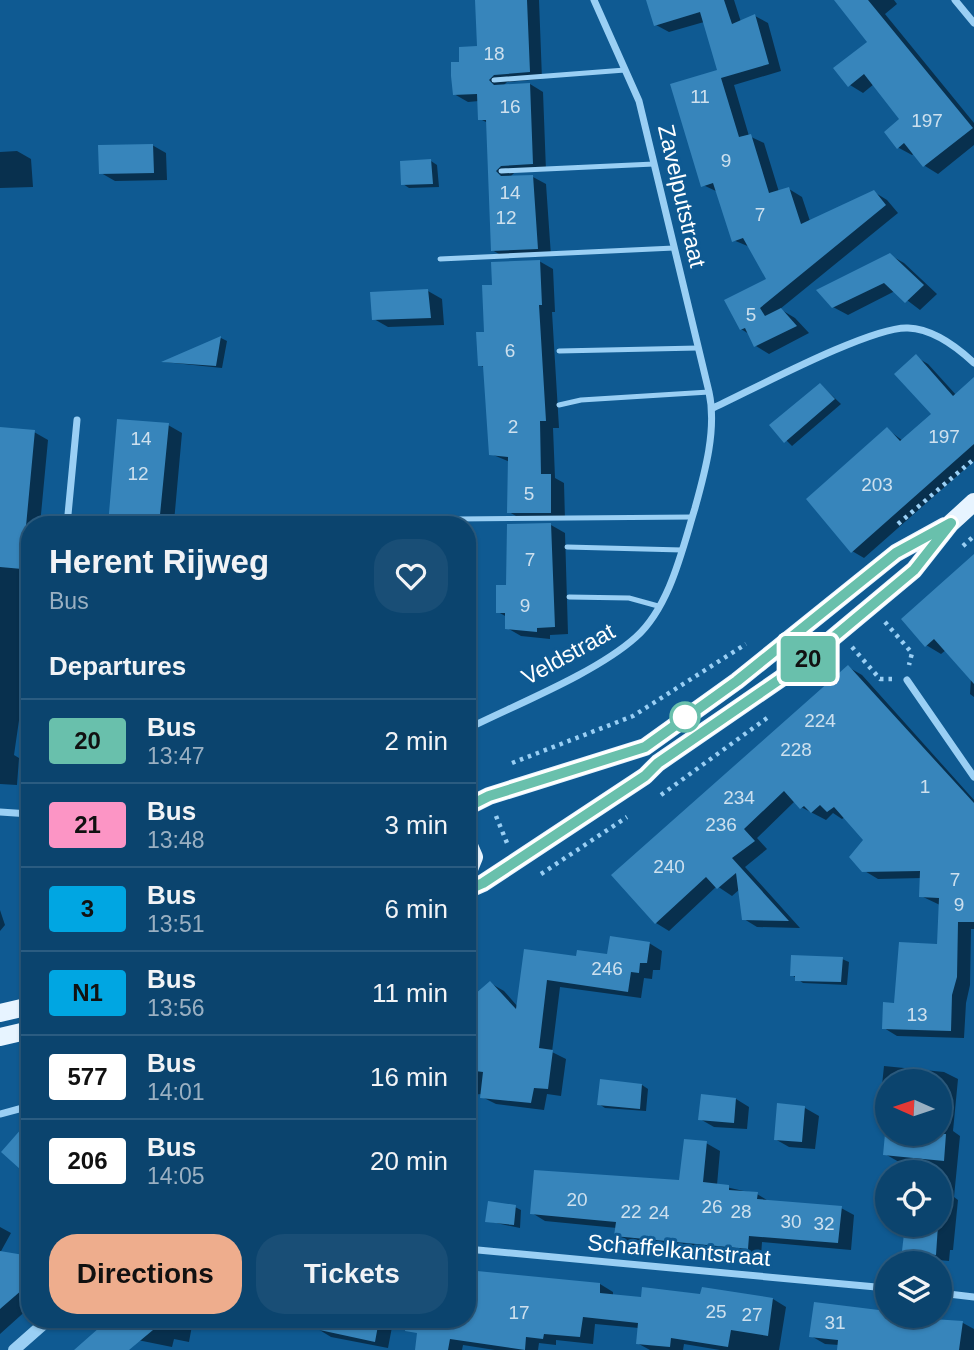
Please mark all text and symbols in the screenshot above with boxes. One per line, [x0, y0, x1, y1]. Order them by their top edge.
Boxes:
house number: 18 [483, 43, 505, 64]
house number: 11 [690, 86, 710, 107]
house number: 16 [499, 96, 521, 117]
house number: 197 [911, 110, 943, 131]
street label: Zavelputstraat [653, 122, 711, 271]
house number: 9 [721, 150, 731, 171]
house number: 14 [499, 182, 521, 203]
house number: 7 [755, 204, 765, 225]
house number: 12 [495, 207, 517, 228]
house number: 5 [746, 304, 756, 325]
house number: 6 [505, 340, 515, 361]
house number: 2 [508, 416, 518, 437]
house number: 197 [928, 426, 960, 447]
house number: 14 [130, 428, 152, 449]
house number: 12 [127, 463, 149, 484]
house number: 203 [861, 474, 893, 495]
house number: 5 [524, 483, 534, 504]
button: heart [374, 539, 448, 613]
text: Herent Rijweg [49, 543, 269, 580]
house number: 7 [525, 549, 535, 570]
text: Bus [49, 588, 89, 614]
house number: 9 [520, 595, 530, 616]
street label: Veldstraat [517, 618, 620, 690]
line badge: 20 [776, 636, 840, 682]
text: 20 [795, 645, 821, 672]
text: Departures [49, 651, 186, 681]
unlabelled marker [670, 702, 700, 732]
house number: 224 [804, 710, 836, 731]
text: Bus [147, 712, 196, 742]
text: 2 min [384, 726, 448, 756]
text: 20 [74, 727, 101, 754]
house number: 228 [780, 739, 812, 760]
text: 13:47 [147, 743, 205, 769]
house number: 1 [920, 776, 930, 797]
house number: 234 [723, 787, 755, 808]
text: Bus [147, 796, 196, 826]
text: 3 min [384, 810, 448, 840]
text: 21 [74, 811, 101, 838]
house number: 236 [705, 814, 737, 835]
text: 13:48 [147, 827, 205, 853]
house number: 240 [653, 856, 685, 877]
house number: 7 [950, 869, 960, 890]
text: Bus [147, 880, 196, 910]
text: 6 min [384, 894, 448, 924]
house number: 9 [954, 894, 964, 915]
text: 3 [81, 895, 94, 922]
text: 13:51 [147, 911, 205, 937]
house number: 246 [591, 958, 623, 979]
text: Bus [147, 964, 196, 994]
text: 11 min [372, 978, 448, 1008]
text: N1 [72, 979, 103, 1006]
text: 13:56 [147, 995, 205, 1021]
house number: 13 [906, 1004, 928, 1025]
text: Bus [147, 1048, 196, 1078]
text: 16 min [370, 1062, 448, 1092]
text: 577 [67, 1063, 108, 1090]
north arrow [875, 1069, 952, 1146]
map controls [875, 1069, 952, 1328]
text: 14:01 [147, 1079, 205, 1105]
text: Bus [147, 1132, 196, 1162]
text: 20 min [370, 1146, 448, 1176]
text: 206 [67, 1147, 108, 1174]
button: locate [875, 1160, 952, 1237]
text: 14:05 [147, 1163, 205, 1189]
house number: 20 [566, 1189, 588, 1210]
house number: 26 [701, 1196, 723, 1217]
house number: 22 [620, 1201, 642, 1222]
house number: 28 [730, 1201, 752, 1222]
house number: 24 [648, 1202, 670, 1223]
house number: 30 [780, 1211, 802, 1232]
house number: 32 [813, 1213, 835, 1234]
street label: Schaffelkantstraat [586, 1229, 772, 1271]
button: Directions [49, 1234, 242, 1314]
button: Tickets [256, 1234, 448, 1314]
button: layers [875, 1251, 952, 1328]
house number: 25 [705, 1301, 727, 1322]
house number: 17 [508, 1302, 530, 1323]
house number: 27 [741, 1304, 763, 1325]
house number: 31 [824, 1312, 846, 1333]

